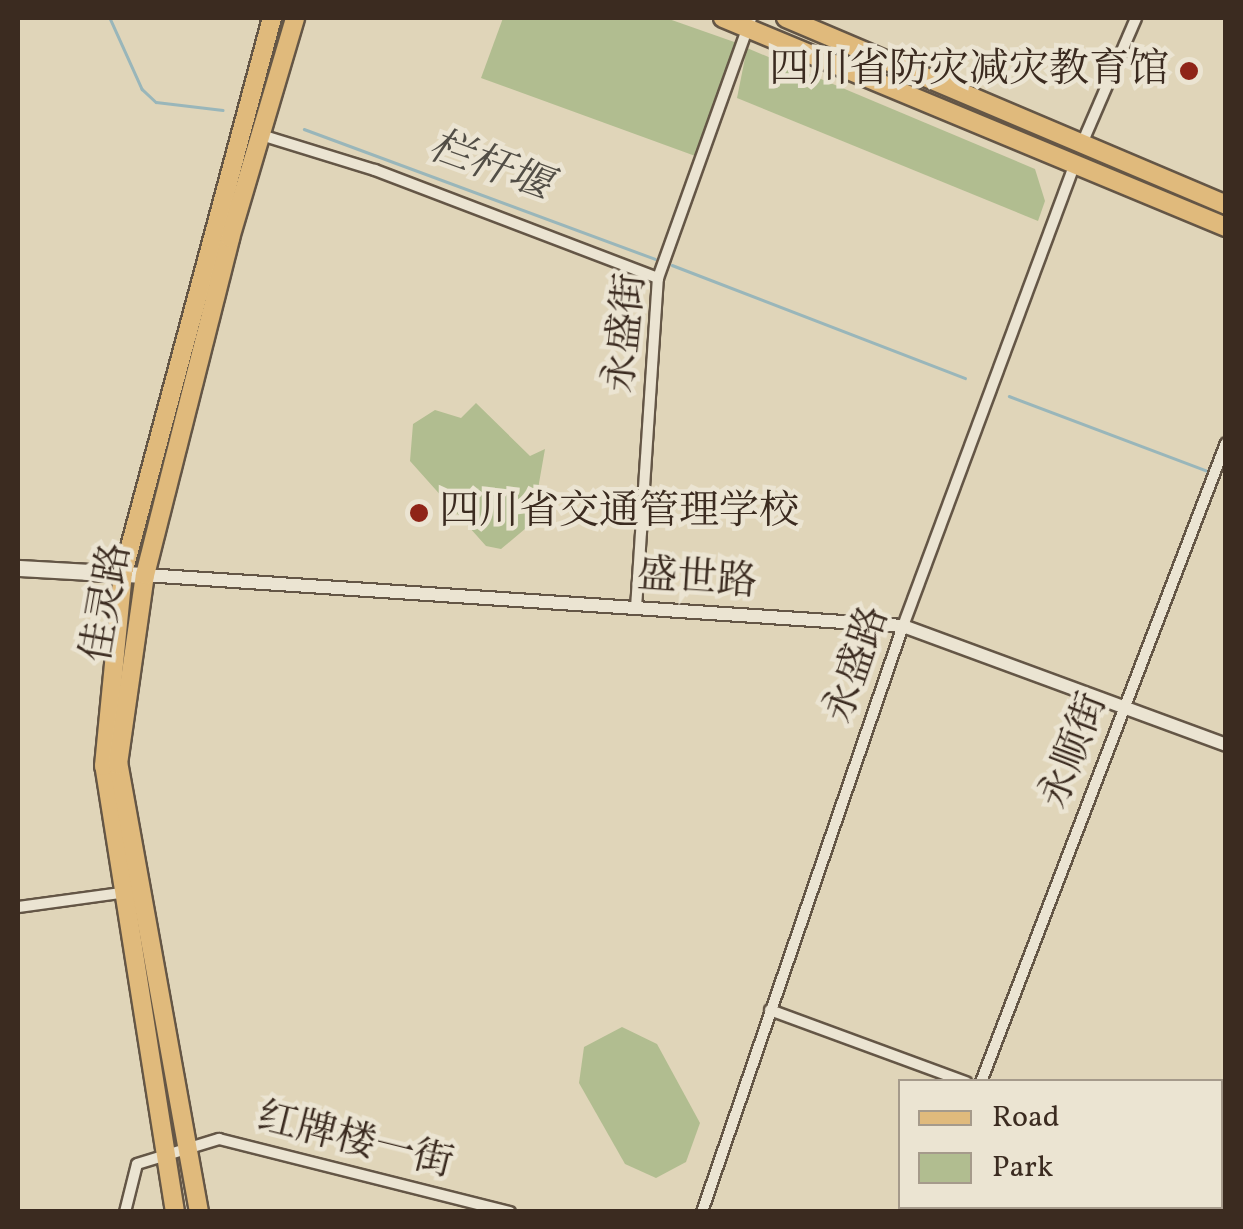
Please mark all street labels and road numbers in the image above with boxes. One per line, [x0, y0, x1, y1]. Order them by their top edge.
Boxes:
street label: 永盛街 [597, 271, 657, 395]
street label: 佳灵路 [74, 540, 142, 666]
street label: 盛世路 [635, 552, 759, 608]
street label: 永盛路 [816, 600, 900, 730]
street label: 永顺街 [1031, 686, 1119, 816]
street label: 红牌楼一街 [252, 1095, 458, 1189]

